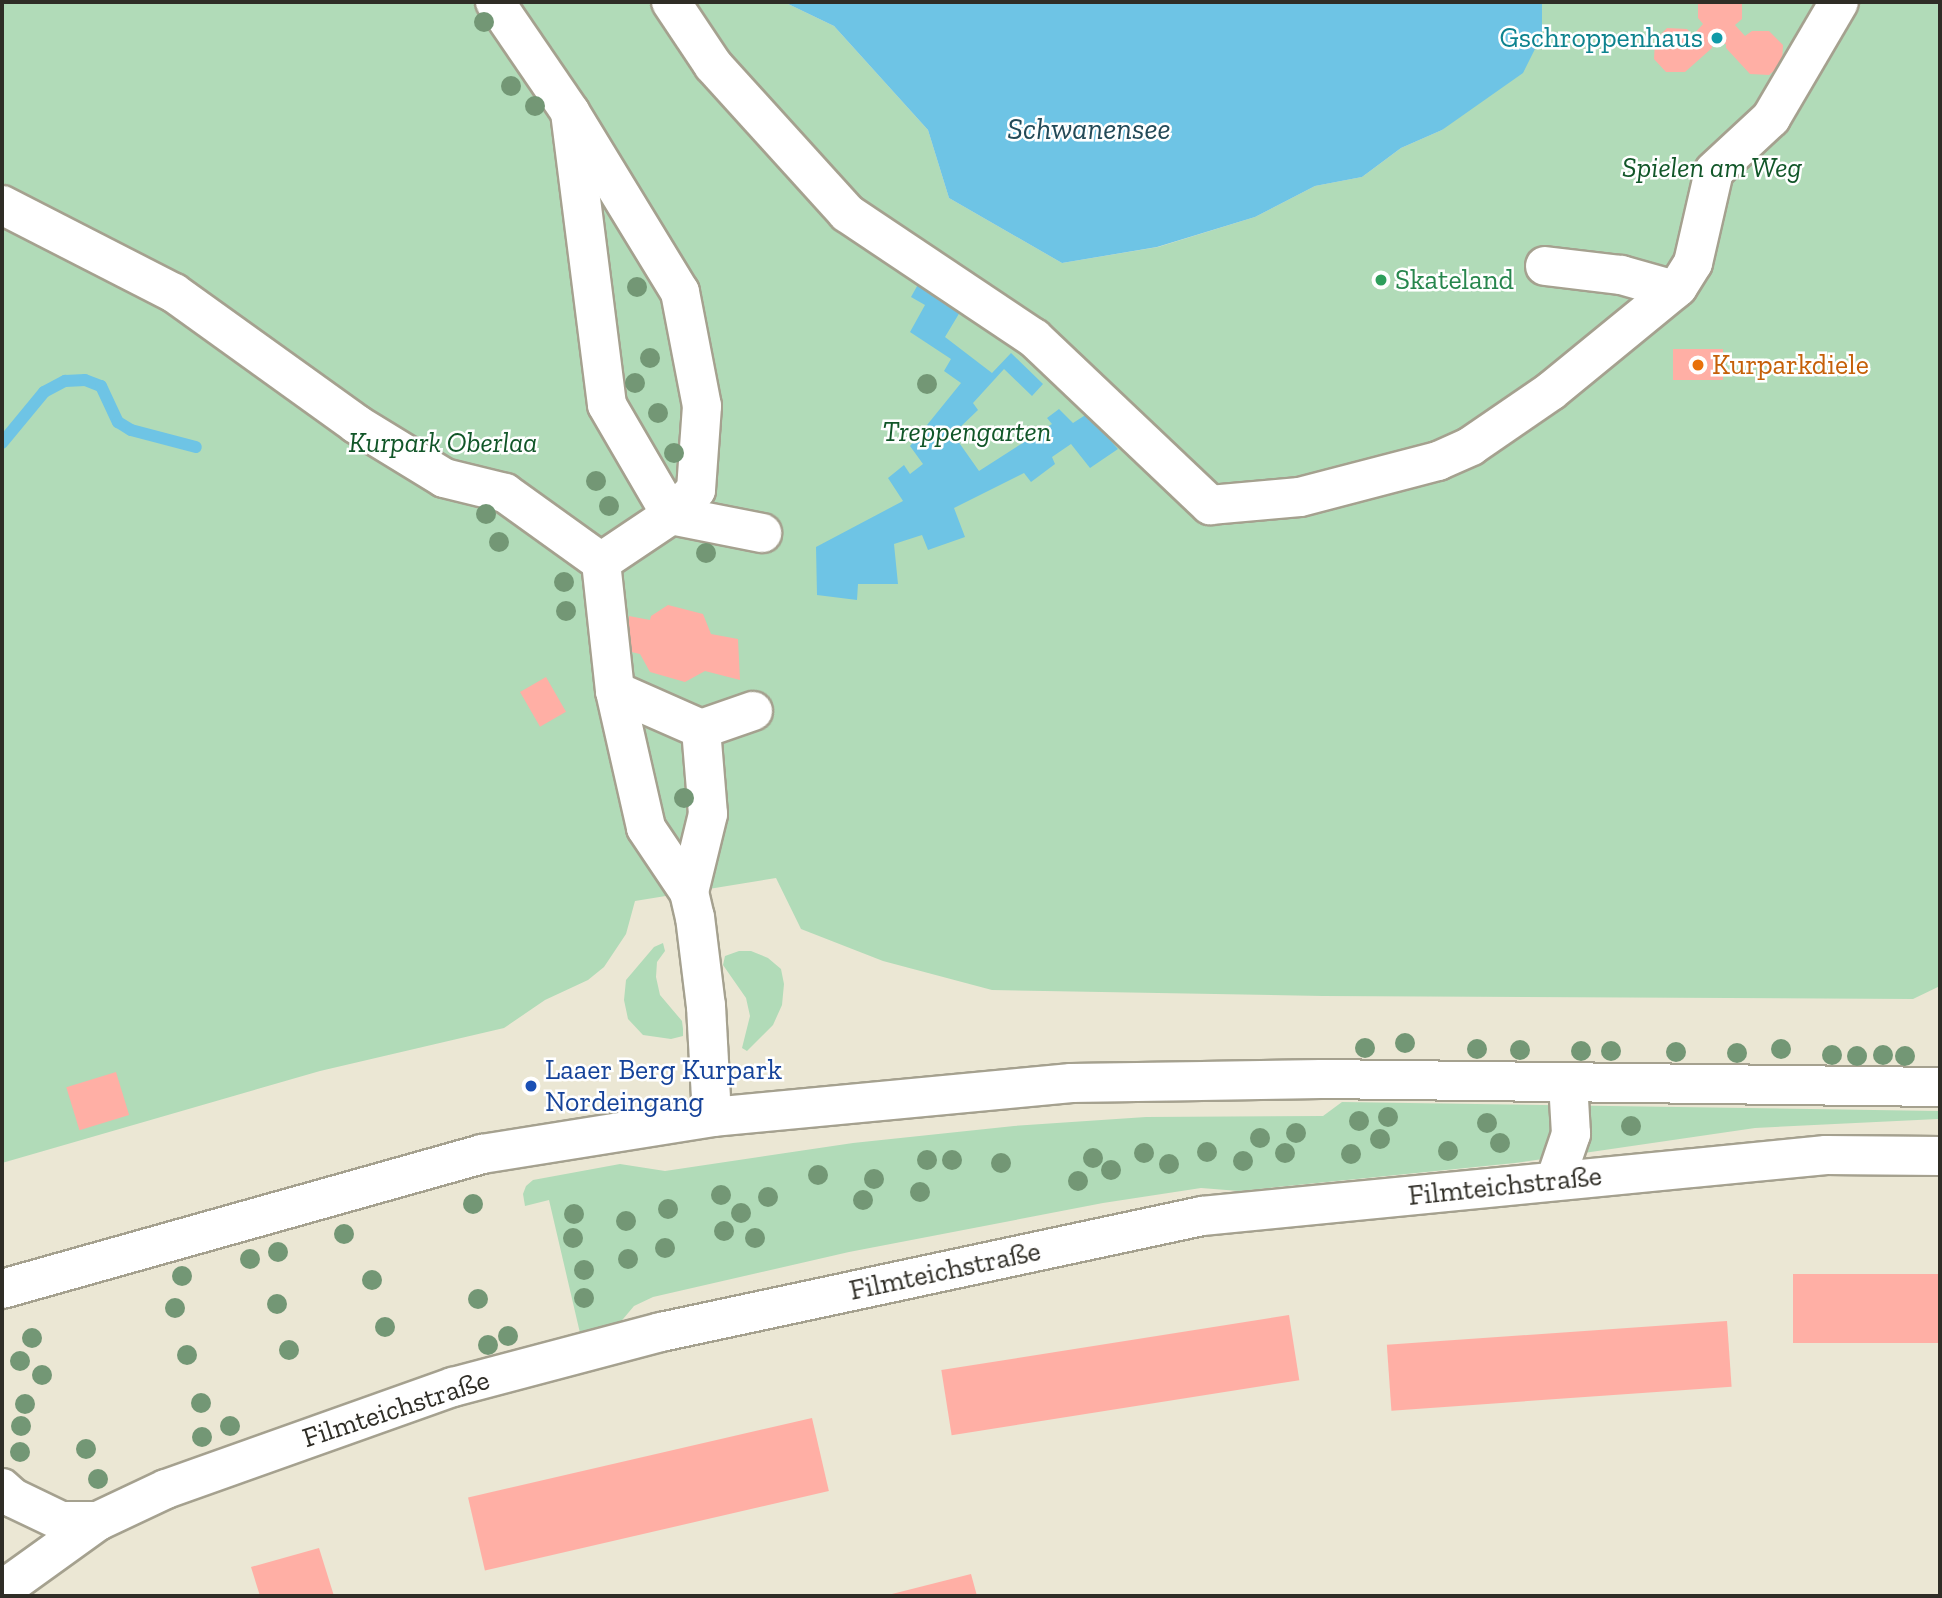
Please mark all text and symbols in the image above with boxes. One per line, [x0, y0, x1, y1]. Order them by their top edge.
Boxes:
place label: Gschroppenhaus [1499, 21, 1703, 55]
marker: Gschroppenhaus [1709, 30, 1725, 46]
water label: Schwanensee [1007, 111, 1171, 147]
park label: Spielen am Weg [1621, 151, 1803, 185]
place label: Skateland [1395, 263, 1514, 297]
marker: Skateland [1373, 272, 1389, 288]
place label: Kurparkdiele [1712, 348, 1869, 382]
marker: Kurparkdiele [1690, 357, 1706, 373]
park label: Treppengarten [883, 415, 1051, 449]
park label: Kurpark Oberlaa [348, 426, 538, 460]
place label: Laaer Berg Kurpark Nordeingang [545, 1053, 782, 1119]
marker: Laaer Berg Kurpark Nordeingang [523, 1078, 539, 1094]
street label: Filmteichstraße [1407, 1159, 1603, 1213]
street label: Filmteichstraße [846, 1234, 1044, 1308]
street label: Filmteichstraße [298, 1363, 494, 1455]

